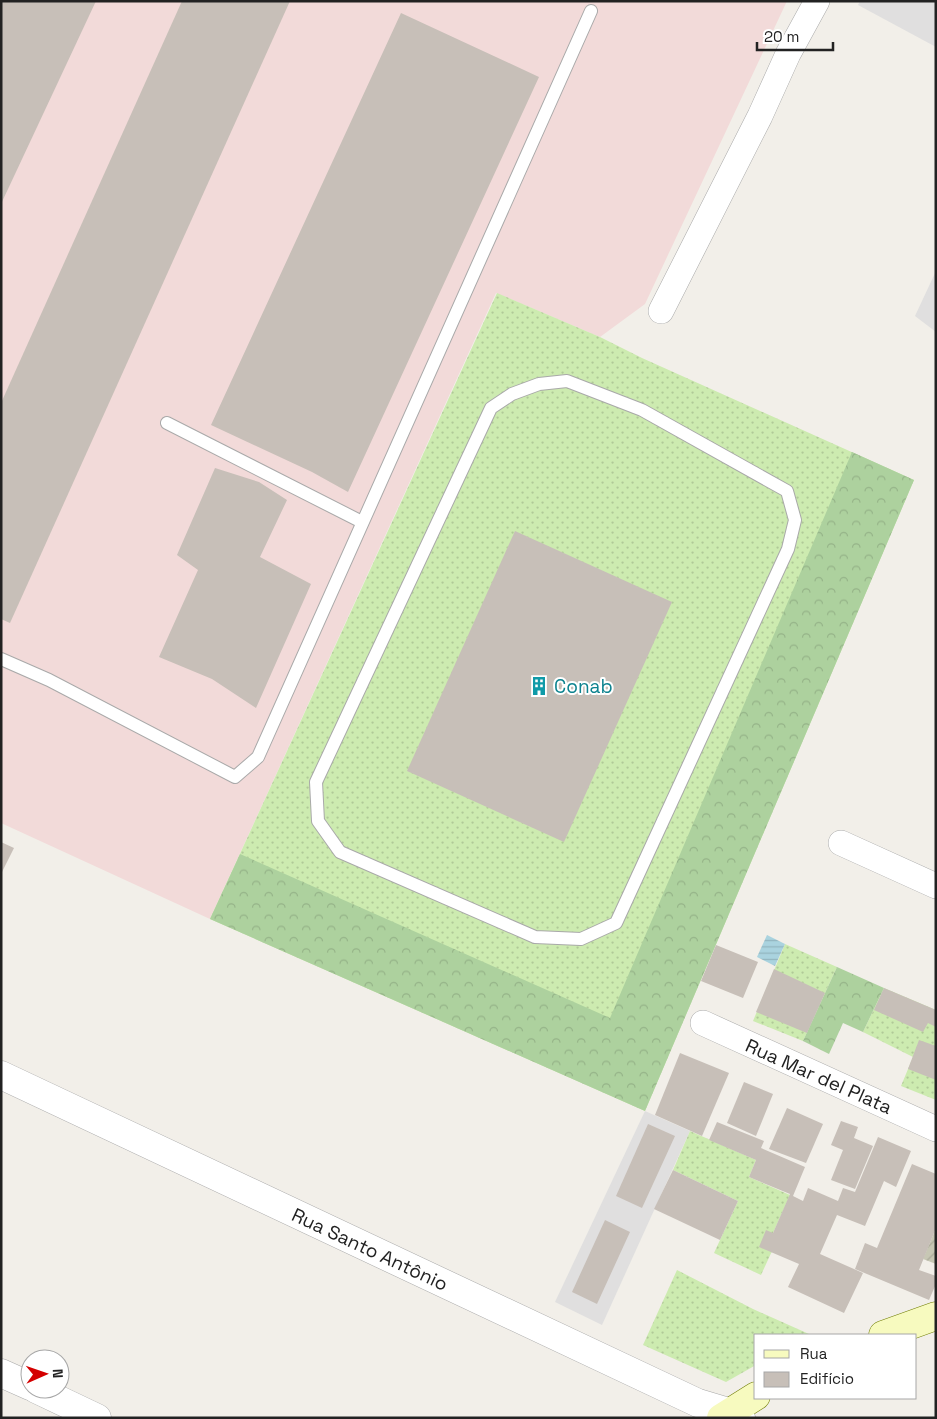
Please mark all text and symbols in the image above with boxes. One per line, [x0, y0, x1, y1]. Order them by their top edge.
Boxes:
scale bar [757, 20, 833, 52]
text: 20 m [764, 27, 799, 46]
place label: Conab [554, 674, 613, 699]
building icon: Conab [528, 675, 550, 697]
street label: Rua Mar del Plata [742, 1033, 896, 1120]
street label: Rua Santo Antônio [288, 1202, 452, 1297]
legend [754, 1334, 917, 1399]
text: Rua [800, 1344, 828, 1363]
north arrow [20, 1349, 70, 1399]
text: N [49, 1369, 67, 1379]
text: Edifício [800, 1369, 854, 1388]

